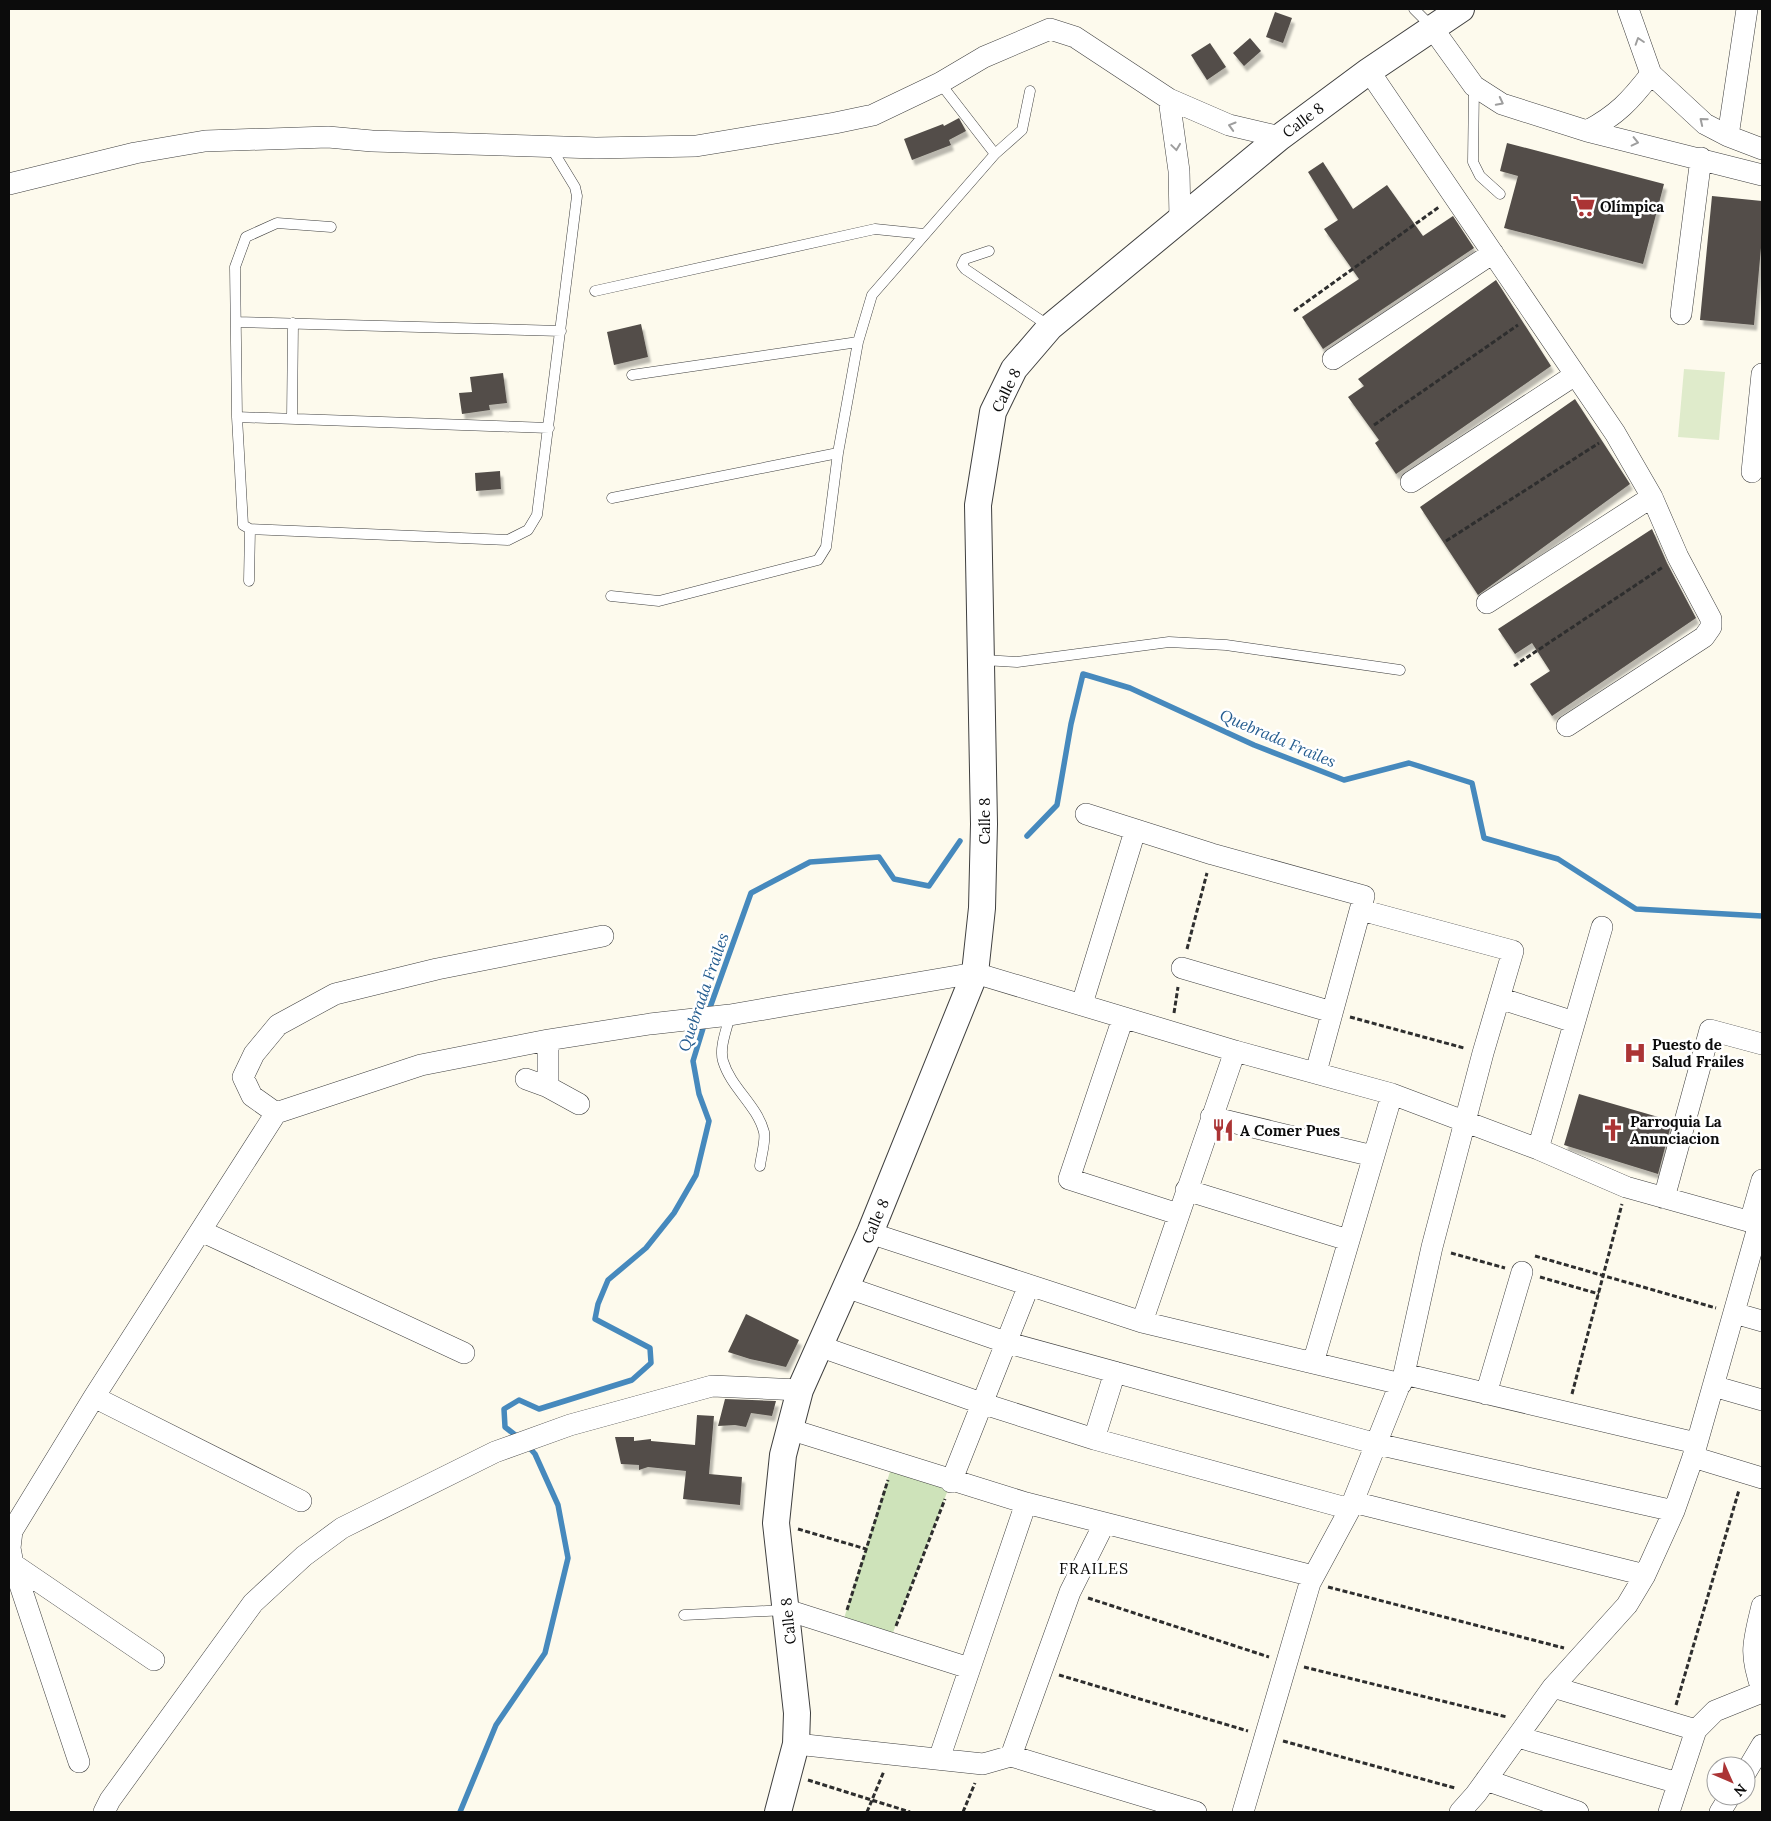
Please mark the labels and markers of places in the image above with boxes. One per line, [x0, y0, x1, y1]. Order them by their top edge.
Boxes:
supermarket icon: Olímpica [1571, 193, 1597, 219]
place label: Olímpica [1600, 197, 1664, 216]
place label: Puesto de Salud Frailes [1652, 1035, 1744, 1071]
hospital icon: Puesto de Salud Frailes [1622, 1040, 1648, 1066]
place label: Parroquia La Anunciacion [1630, 1112, 1722, 1148]
restaurant icon: A Comer Pues [1210, 1117, 1236, 1143]
church icon: Parroquia La Anunciacion [1600, 1117, 1626, 1143]
place label: A Comer Pues [1240, 1121, 1340, 1140]

